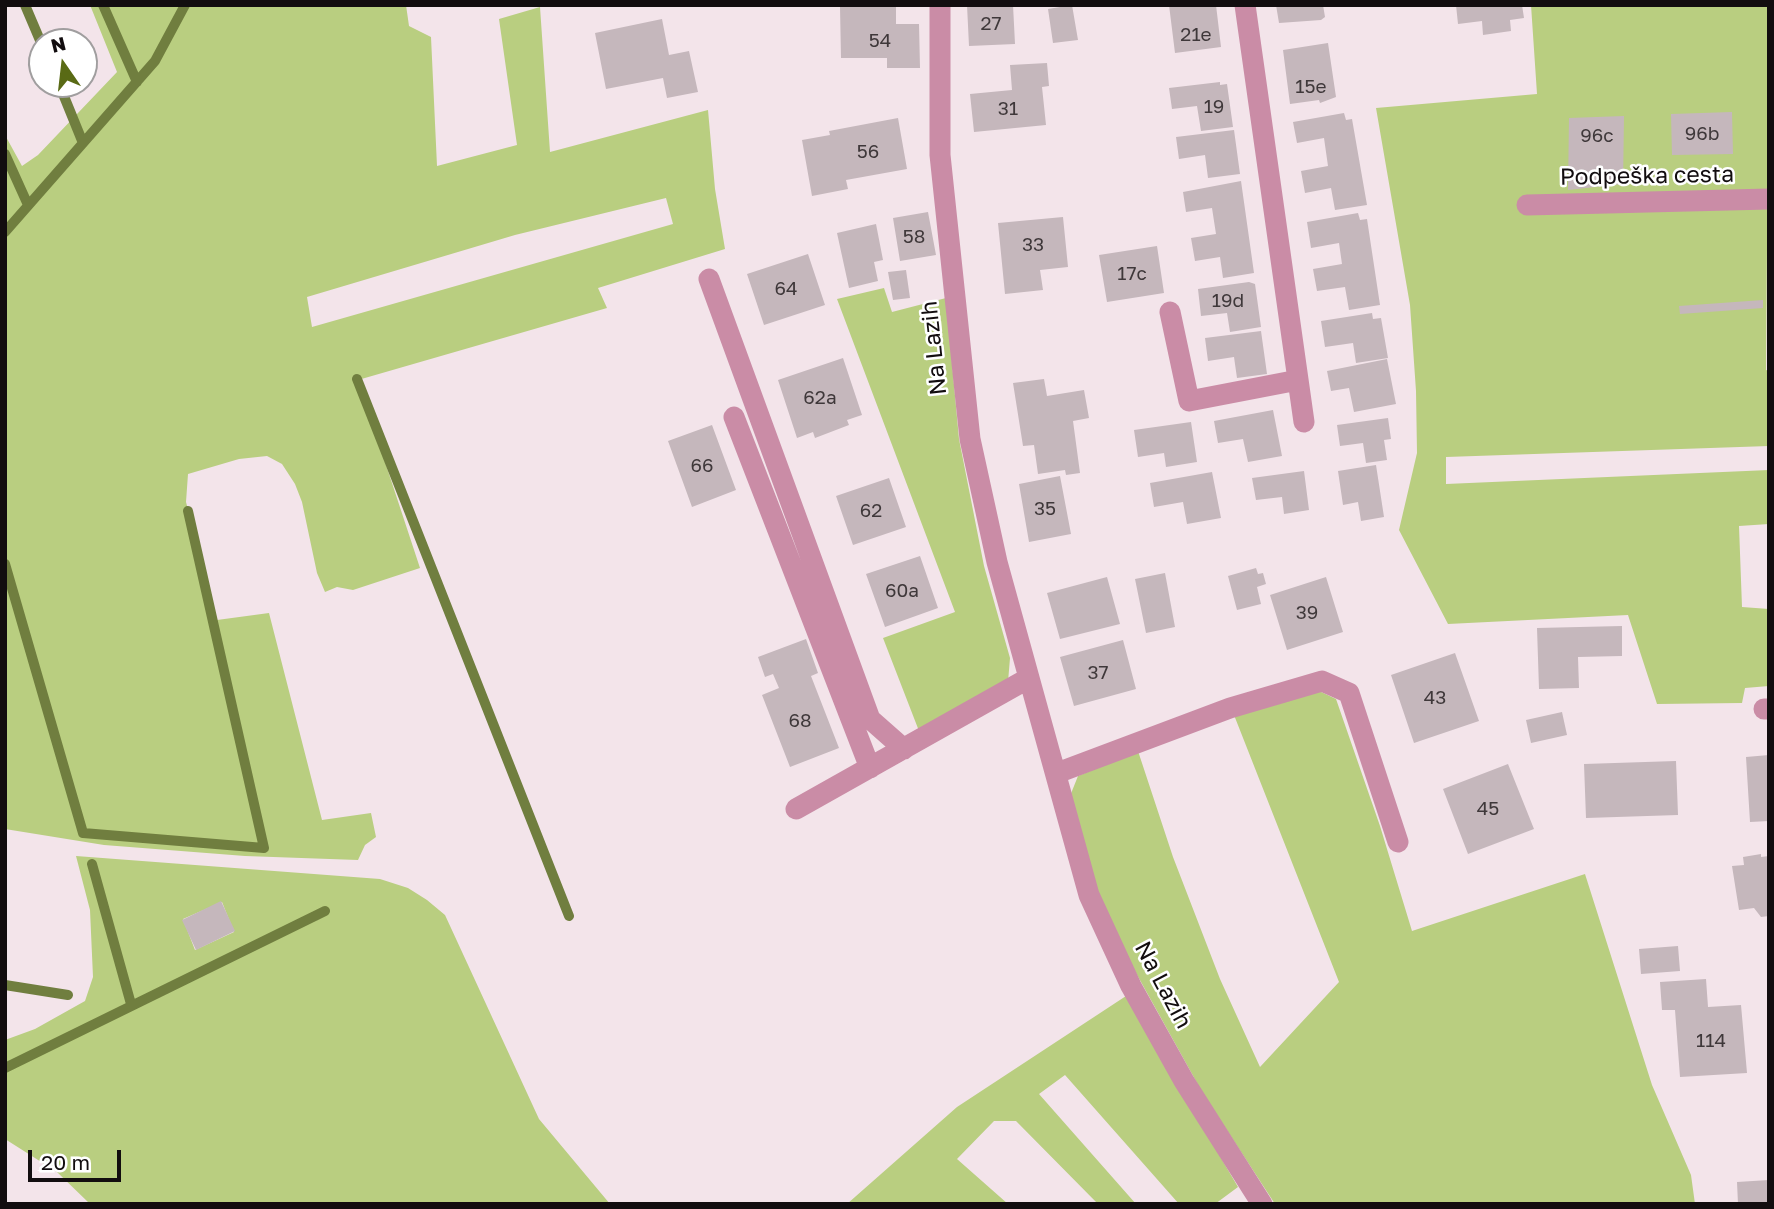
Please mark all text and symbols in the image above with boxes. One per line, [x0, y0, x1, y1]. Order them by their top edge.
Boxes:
house number: 27 [980, 13, 1002, 35]
house number: 21e [1180, 24, 1212, 46]
north arrow [28, 28, 98, 98]
house number: 54 [869, 30, 891, 52]
text: N [48, 31, 68, 57]
house number: 15e [1295, 76, 1327, 98]
house number: 19 [1204, 96, 1224, 118]
house number: 31 [998, 98, 1018, 120]
house number: 96b [1685, 123, 1719, 145]
house number: 96c [1580, 125, 1614, 147]
house number: 56 [857, 141, 879, 163]
street label: Podpeška cesta [1560, 161, 1734, 191]
house number: 58 [903, 226, 925, 248]
house number: 33 [1022, 234, 1044, 256]
house number: 17c [1117, 263, 1147, 285]
house number: 64 [774, 278, 798, 300]
house number: 19d [1212, 290, 1244, 312]
street label: Na Lazih [915, 300, 953, 396]
house number: 62a [803, 387, 837, 409]
house number: 66 [691, 455, 713, 477]
house number: 35 [1034, 498, 1056, 520]
house number: 62 [860, 500, 882, 522]
house number: 60a [885, 580, 919, 602]
house number: 39 [1296, 602, 1318, 624]
house number: 37 [1087, 662, 1109, 684]
house number: 43 [1424, 687, 1446, 709]
house number: 68 [788, 710, 812, 732]
house number: 45 [1477, 798, 1499, 820]
street label: Na Lazih [1129, 937, 1197, 1033]
house number: 114 [1696, 1030, 1726, 1052]
scale bar [32, 1136, 124, 1180]
text: 20 m [41, 1149, 90, 1175]

